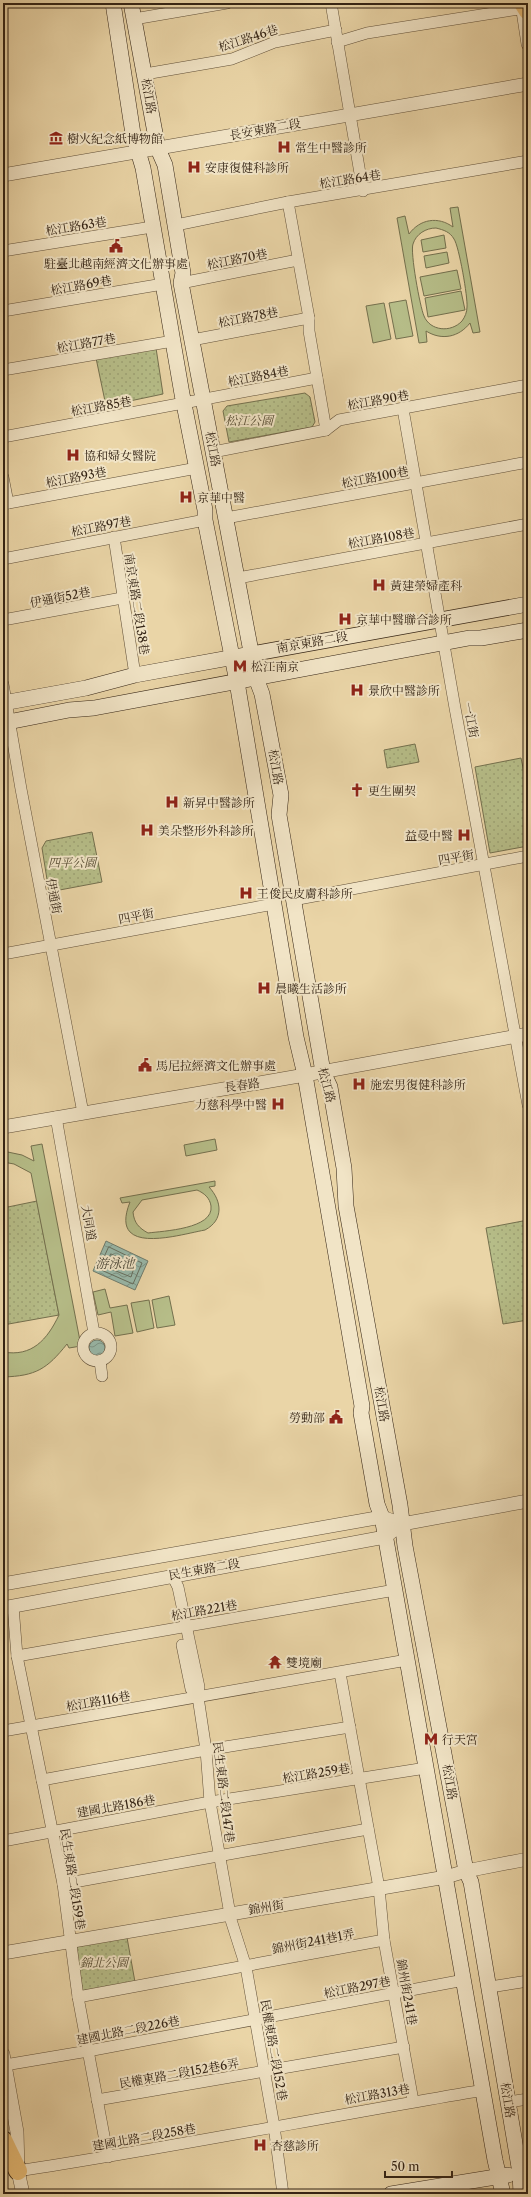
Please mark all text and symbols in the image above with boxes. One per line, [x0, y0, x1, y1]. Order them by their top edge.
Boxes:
street label: 松江路46巷 [216, 21, 280, 55]
street label: 松江路 [138, 77, 160, 115]
street label: 長安東路二段 [228, 115, 302, 143]
museum icon: 樹火紀念紙博物館 [48, 130, 64, 146]
place label: 樹火紀念紙博物館 [67, 131, 163, 146]
hospital icon: 常生中醫診所 [276, 139, 292, 155]
place label: 常生中醫診所 [295, 140, 367, 155]
hospital icon: 安康復健科診所 [186, 159, 202, 175]
place label: 安康復健科診所 [205, 160, 289, 175]
street label: 松江路64巷 [318, 167, 382, 191]
street label: 松江路63巷 [44, 214, 108, 238]
public building icon: 駐臺北越南經濟文化辦事處 [108, 238, 124, 254]
street label: 松江路70巷 [205, 246, 269, 272]
place label: 駐臺北越南經濟文化辦事處 [44, 256, 188, 271]
street label: 松江路69巷 [49, 272, 113, 298]
street label: 松江路78巷 [217, 304, 279, 330]
street label: 松江路77巷 [55, 330, 117, 356]
street label: 松江路84巷 [226, 363, 290, 389]
street label: 松江路90巷 [346, 387, 410, 413]
street label: 松江路85巷 [69, 393, 133, 419]
park label: 松江公園 [225, 413, 275, 428]
street label: 松江路 [202, 430, 224, 468]
hospital icon: 協和婦女醫院 [65, 447, 81, 463]
place label: 協和婦女醫院 [84, 448, 156, 463]
street label: 松江路100巷 [340, 463, 410, 491]
street label: 松江路93巷 [44, 464, 108, 490]
hospital icon: 京華中醫 [178, 489, 194, 505]
place label: 京華中醫 [197, 490, 245, 505]
street label: 松江路97巷 [70, 513, 132, 539]
street label: 松江路108巷 [346, 525, 416, 551]
street label: 南京東路二段138巷 [122, 552, 152, 656]
hospital icon: 黃建榮婦產科 [371, 577, 387, 593]
place label: 黃建榮婦產科 [390, 578, 462, 593]
street label: 伊通街52巷 [28, 584, 92, 610]
hospital icon: 京華中醫聯合診所 [337, 611, 353, 627]
place label: 京華中醫聯合診所 [356, 612, 452, 627]
street label: 南京東路二段 [275, 628, 349, 656]
metro station icon: 松江南京 [232, 658, 248, 674]
place label: 松江南京 [251, 659, 299, 674]
hospital icon: 景欣中醫診所 [349, 682, 365, 698]
place label: 景欣中醫診所 [368, 683, 440, 698]
street label: 一江街 [460, 701, 482, 740]
street label: 松江路 [265, 748, 287, 786]
church icon: 更生團契 [349, 782, 365, 798]
place label: 更生團契 [368, 783, 416, 798]
hospital icon: 新昇中醫診所 [164, 794, 180, 810]
place label: 新昇中醫診所 [183, 795, 255, 810]
hospital icon: 美朵整形外科診所 [139, 822, 155, 838]
place label: 美朵整形外科診所 [158, 823, 254, 838]
hospital icon: 益曼中醫 [456, 827, 472, 843]
place label: 益曼中醫 [405, 828, 453, 843]
street label: 四平街 [437, 846, 476, 868]
park label: 四平公園 [48, 855, 98, 870]
street label: 伊通街 [43, 877, 65, 916]
hospital icon: 王俊民皮膚科診所 [238, 885, 254, 901]
place label: 王俊民皮膚科診所 [257, 886, 353, 901]
street label: 四平街 [117, 905, 156, 927]
hospital icon: 晨曦生活診所 [256, 980, 272, 996]
place label: 晨曦生活診所 [275, 981, 347, 996]
public building icon: 馬尼拉經濟文化辦事處 [137, 1057, 153, 1073]
place label: 馬尼拉經濟文化辦事處 [156, 1058, 276, 1073]
street label: 松江路 [315, 1066, 339, 1104]
street label: 長春路 [223, 1075, 261, 1095]
hospital icon: 施宏男復健科診所 [351, 1076, 367, 1092]
place label: 施宏男復健科診所 [370, 1077, 466, 1092]
hospital icon: 力慈科學中醫 [270, 1096, 286, 1112]
place label: 力慈科學中醫 [195, 1097, 267, 1112]
street label: 大同道 [78, 1204, 100, 1242]
water label: 游泳池 [95, 1255, 136, 1271]
street label: 松江路 [371, 1385, 393, 1423]
public building icon: 勞動部 [328, 1409, 344, 1425]
place label: 勞動部 [289, 1410, 325, 1425]
street label: 民生東路二段 [167, 1555, 241, 1583]
street label: 松江路221巷 [170, 1597, 238, 1623]
temple icon: 雙境廟 [267, 1654, 283, 1670]
place label: 雙境廟 [286, 1655, 322, 1670]
street label: 松江路116巷 [65, 1688, 131, 1714]
metro station icon: 行天宮 [423, 1731, 439, 1747]
place label: 行天宮 [442, 1732, 478, 1747]
street label: 民生東路二段147巷 [210, 1741, 238, 1843]
street label: 松江路259巷 [281, 1760, 351, 1786]
street label: 松江路 [439, 1763, 461, 1801]
street label: 建國北路186巷 [76, 1792, 156, 1820]
street label: 民生東路二段159巷 [58, 1827, 88, 1931]
street label: 錦州街 [246, 1897, 286, 1917]
street label: 錦州街241巷1弄 [269, 1926, 356, 1957]
park label: 錦北公園 [80, 1955, 130, 1970]
street label: 錦州街241巷 [394, 1957, 420, 2026]
street label: 松江路297巷 [322, 1973, 392, 2001]
street label: 民權東路二段152巷 [258, 1998, 290, 2102]
street label: 建國北路二段226巷 [75, 2013, 181, 2047]
street label: 民權東路二段152巷6弄 [118, 2055, 240, 2091]
street label: 松江路313巷 [343, 2081, 411, 2107]
street label: 松江路 [498, 2081, 518, 2119]
street label: 建國北路二段258巷 [91, 2121, 197, 2153]
hospital icon: 杏慈診所 [252, 2137, 268, 2153]
place label: 杏慈診所 [271, 2138, 319, 2153]
scale bar [385, 2153, 452, 2179]
text: 50 m [391, 2159, 420, 2174]

